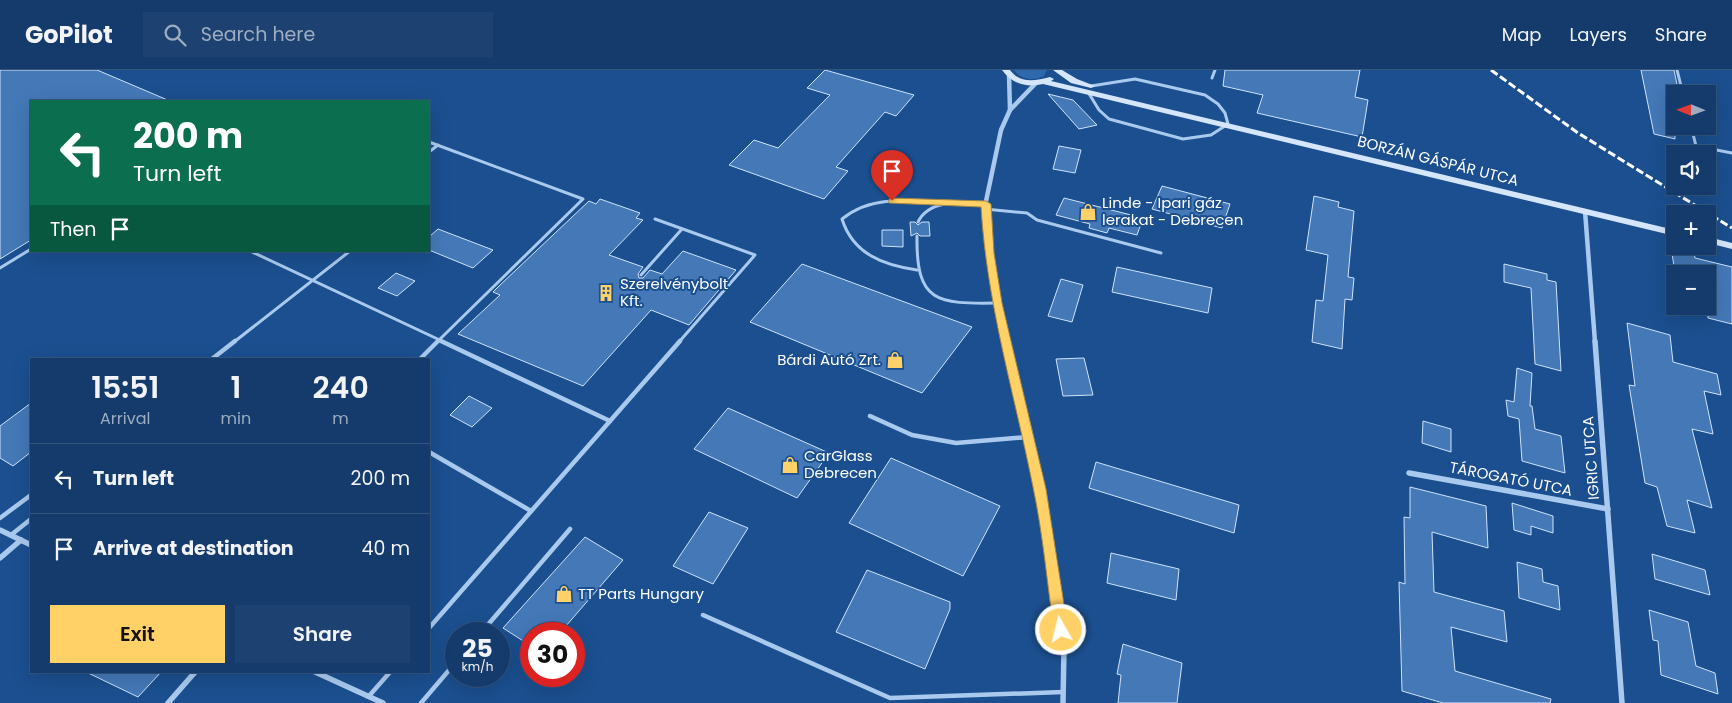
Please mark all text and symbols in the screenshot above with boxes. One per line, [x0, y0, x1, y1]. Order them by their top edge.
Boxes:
search box [143, 12, 493, 57]
text: GoPilot [25, 18, 113, 51]
icon: search [161, 21, 189, 49]
text: Search here [201, 21, 315, 48]
text: Map [1502, 22, 1542, 47]
text: Layers [1570, 22, 1627, 47]
text: Share [1655, 22, 1707, 47]
north arrow [1666, 85, 1716, 135]
map controls [1666, 85, 1716, 315]
text: 200 m [133, 111, 243, 160]
icon: left [50, 120, 115, 185]
street label: BORZÁN GÁSPÁR UTCA [1355, 130, 1521, 191]
button: sound [1666, 145, 1716, 195]
pin [871, 150, 913, 201]
icon: arrive [878, 157, 906, 185]
text: Turn left [133, 158, 221, 189]
place label: Linde - Ipari gáz lerakat - Debrecen [1102, 192, 1243, 230]
shop icon: Linde - Ipari gáz lerakat - Debrecen [1078, 202, 1098, 222]
button: + [1666, 205, 1716, 255]
icon: arrive [106, 215, 134, 243]
text: Then [50, 216, 96, 243]
button: − [1666, 265, 1716, 315]
place label: Szerelvénybolt Kft. [620, 273, 728, 311]
building icon: Szerelvénybolt Kft. [596, 283, 616, 303]
place label: Bárdi Autó Zrt. [777, 349, 881, 370]
shop icon: Bárdi Autó Zrt. [885, 350, 905, 370]
text: 15:51 [91, 366, 159, 409]
text: 1 [230, 366, 241, 409]
text: 240 [312, 366, 369, 409]
text: Arrival [100, 407, 150, 430]
text: min [221, 407, 251, 430]
text: m [332, 407, 349, 430]
street label: IGRIC UTCA [1577, 416, 1604, 501]
place label: CarGlass Debrecen [804, 445, 877, 483]
shop icon: CarGlass Debrecen [780, 455, 800, 475]
street label: TÁROGATÓ UTCA [1448, 456, 1574, 501]
icon: left [50, 465, 78, 493]
text: Turn left [93, 465, 174, 492]
text: 200 m [351, 465, 410, 492]
icon: arrive [50, 535, 78, 563]
text: Arrive at destination [93, 535, 294, 562]
text: 40 m [361, 535, 410, 562]
place label: TT Parts Hungary [578, 583, 704, 604]
shop icon: TT Parts Hungary [554, 584, 574, 604]
position arrow [1034, 603, 1086, 655]
button: Exit [50, 605, 225, 663]
button: Share [235, 605, 410, 663]
speed limit sign: 30 [520, 622, 585, 687]
text: 25 [462, 631, 493, 666]
text: km/h [462, 658, 493, 675]

